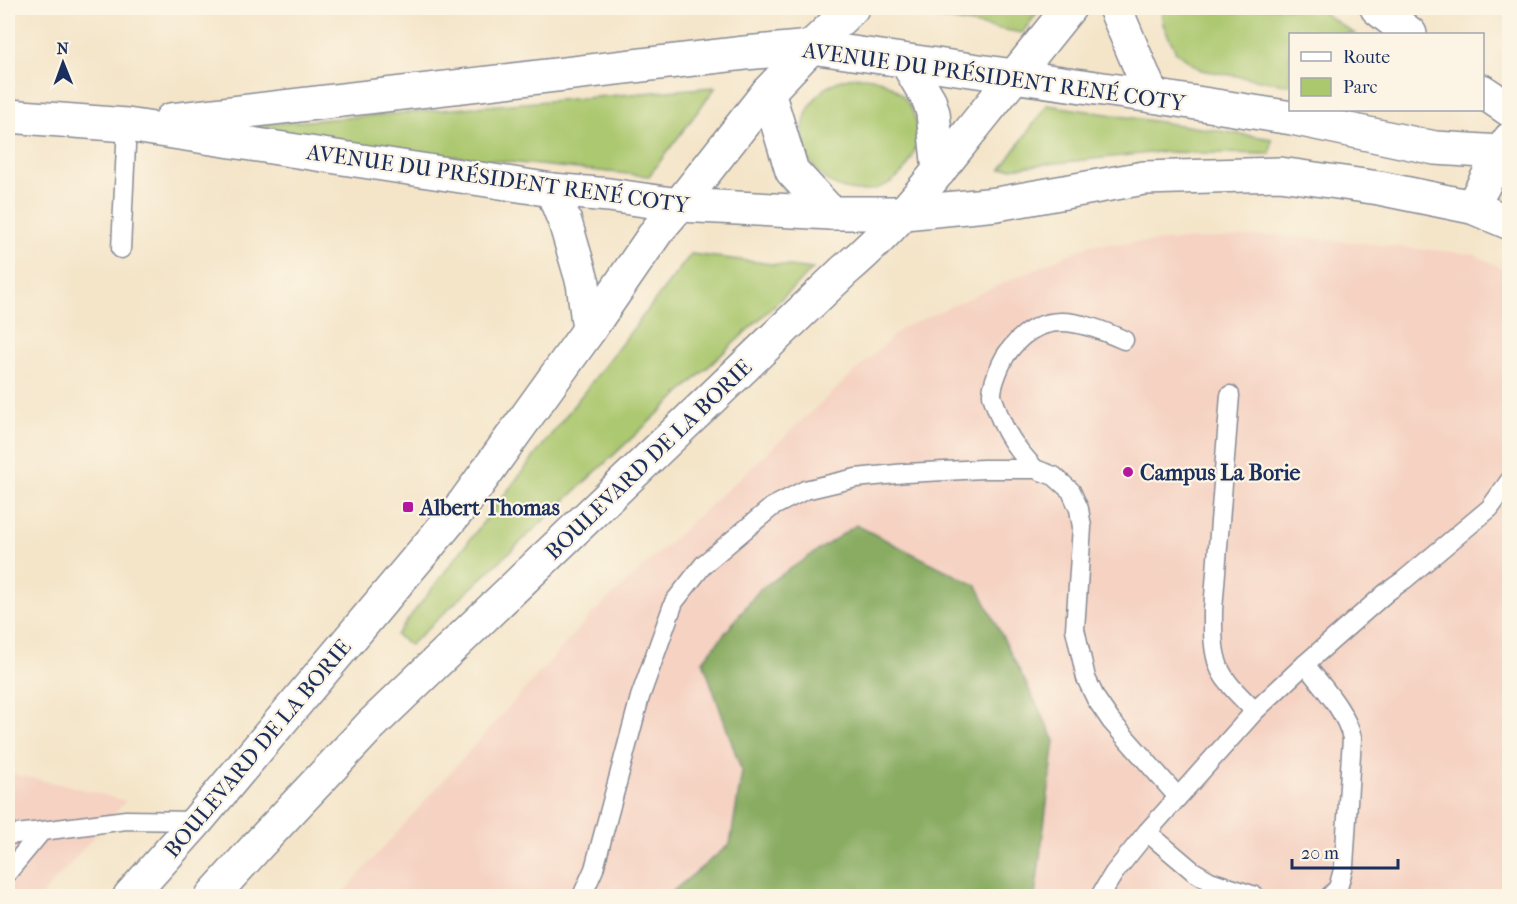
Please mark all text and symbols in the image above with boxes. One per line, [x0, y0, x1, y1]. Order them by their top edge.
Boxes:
north arrow [33, 33, 93, 93]
legend [1289, 33, 1484, 111]
street label: AVENUE DU PRÉSIDENT RENÉ COTY [800, 36, 1188, 117]
text: N [57, 39, 70, 58]
text: Route [1343, 47, 1390, 68]
text: Parc [1343, 77, 1378, 98]
street label: AVENUE DU PRÉSIDENT RENÉ COTY [304, 138, 692, 219]
street label: BOULEVARD DE LA BORIE [540, 354, 757, 565]
place label: Campus La Borie [1140, 460, 1301, 486]
marker: Campus La Borie [1121, 465, 1135, 479]
place label: Albert Thomas [418, 495, 560, 521]
marker: Albert Thomas [401, 500, 415, 514]
street label: BOULEVARD DE LA BORIE [159, 634, 357, 863]
scale bar [1292, 832, 1398, 870]
text: 20 m [1301, 843, 1339, 864]

